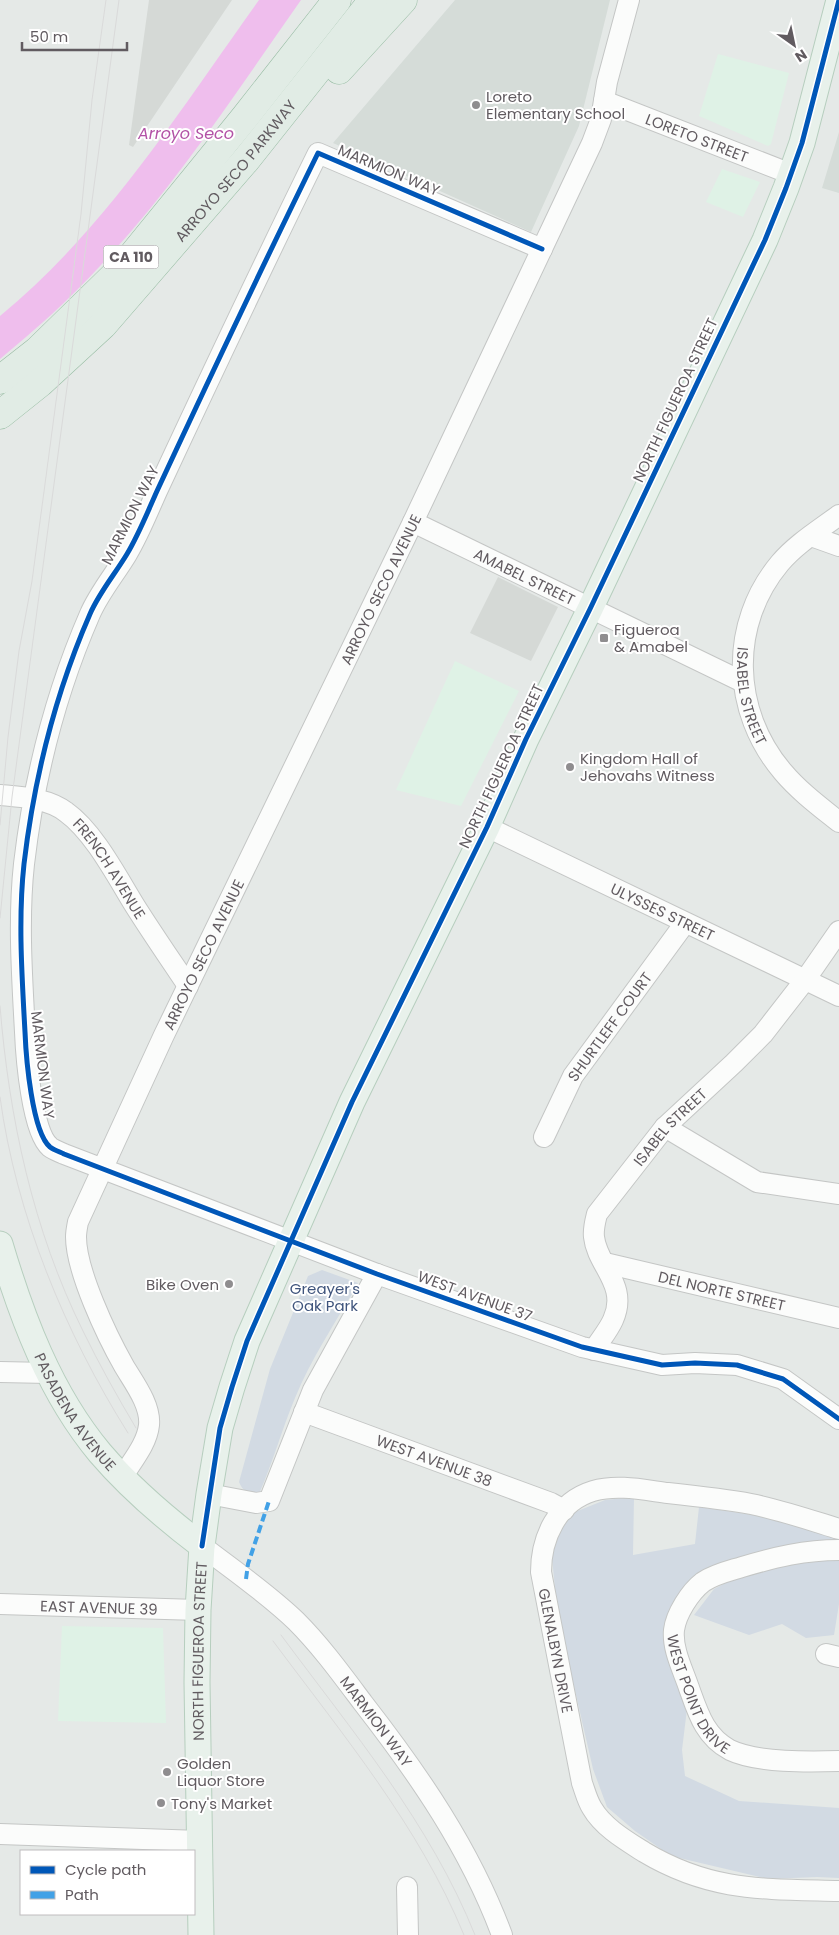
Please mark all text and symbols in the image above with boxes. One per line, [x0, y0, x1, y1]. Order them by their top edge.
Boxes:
scale bar [22, 20, 128, 52]
north arrow [769, 20, 819, 70]
text: 50 m [30, 26, 68, 47]
text: N [791, 45, 811, 67]
place label: Loreto Elementary School [486, 86, 625, 124]
street label: ARROYO SECO PARKWAY [169, 95, 301, 246]
marker: Loreto Elementary School [470, 99, 482, 111]
street label: LORETO STREET [643, 108, 752, 167]
water label: Arroyo Seco [137, 122, 234, 145]
street label: MARMION WAY [335, 139, 443, 201]
road number: CA 110 [104, 246, 158, 268]
street label: NORTH FIGUEROA STREET [628, 314, 722, 486]
street label: MARMION WAY [96, 462, 164, 568]
street label: ARROYO SECO AVENUE [335, 510, 426, 668]
street label: AMABEL STREET [470, 543, 579, 610]
place label: Figueroa & Amabel [614, 619, 688, 657]
marker: Figueroa & Amabel [598, 632, 610, 644]
street label: ISABEL STREET [732, 646, 772, 748]
street label: NORTH FIGUEROA STREET [454, 680, 548, 852]
place label: Kingdom Hall of Jehovahs Witness [580, 748, 715, 786]
marker: Kingdom Hall of Jehovahs Witness [564, 761, 576, 773]
street label: FRENCH AVENUE [69, 813, 151, 923]
street label: ARROYO SECO AVENUE [158, 876, 249, 1033]
street label: ULYSSES STREET [607, 877, 718, 945]
street label: SHURTLEFF COURT [562, 967, 656, 1085]
street label: MARMION WAY [26, 1010, 60, 1120]
street label: ISABEL STREET [628, 1083, 711, 1170]
street label: DEL NORTE STREET [656, 1265, 787, 1316]
street label: WEST AVENUE 37 [415, 1266, 535, 1326]
place label: Bike Oven [146, 1274, 219, 1295]
marker: Bike Oven [223, 1278, 235, 1290]
park label: Greayer's Oak Park [290, 1278, 360, 1316]
street label: PASADENA AVENUE [30, 1349, 121, 1475]
street label: WEST AVENUE 38 [374, 1429, 495, 1491]
street label: NORTH FIGUEROA STREET [186, 1561, 212, 1741]
street label: GLENALBYN DRIVE [534, 1586, 579, 1715]
street label: EAST AVENUE 39 [40, 1595, 158, 1619]
street label: WEST POINT DRIVE [663, 1633, 735, 1758]
street label: MARMION WAY [336, 1671, 418, 1771]
place label: Golden Liquor Store [177, 1753, 265, 1791]
marker: Golden Liquor Store [161, 1766, 173, 1778]
place label: Tony's Market [171, 1793, 272, 1814]
marker: Tony's Market [155, 1797, 167, 1809]
legend [20, 1850, 195, 1915]
text: Cycle path [65, 1859, 146, 1880]
text: Path [65, 1884, 99, 1905]

